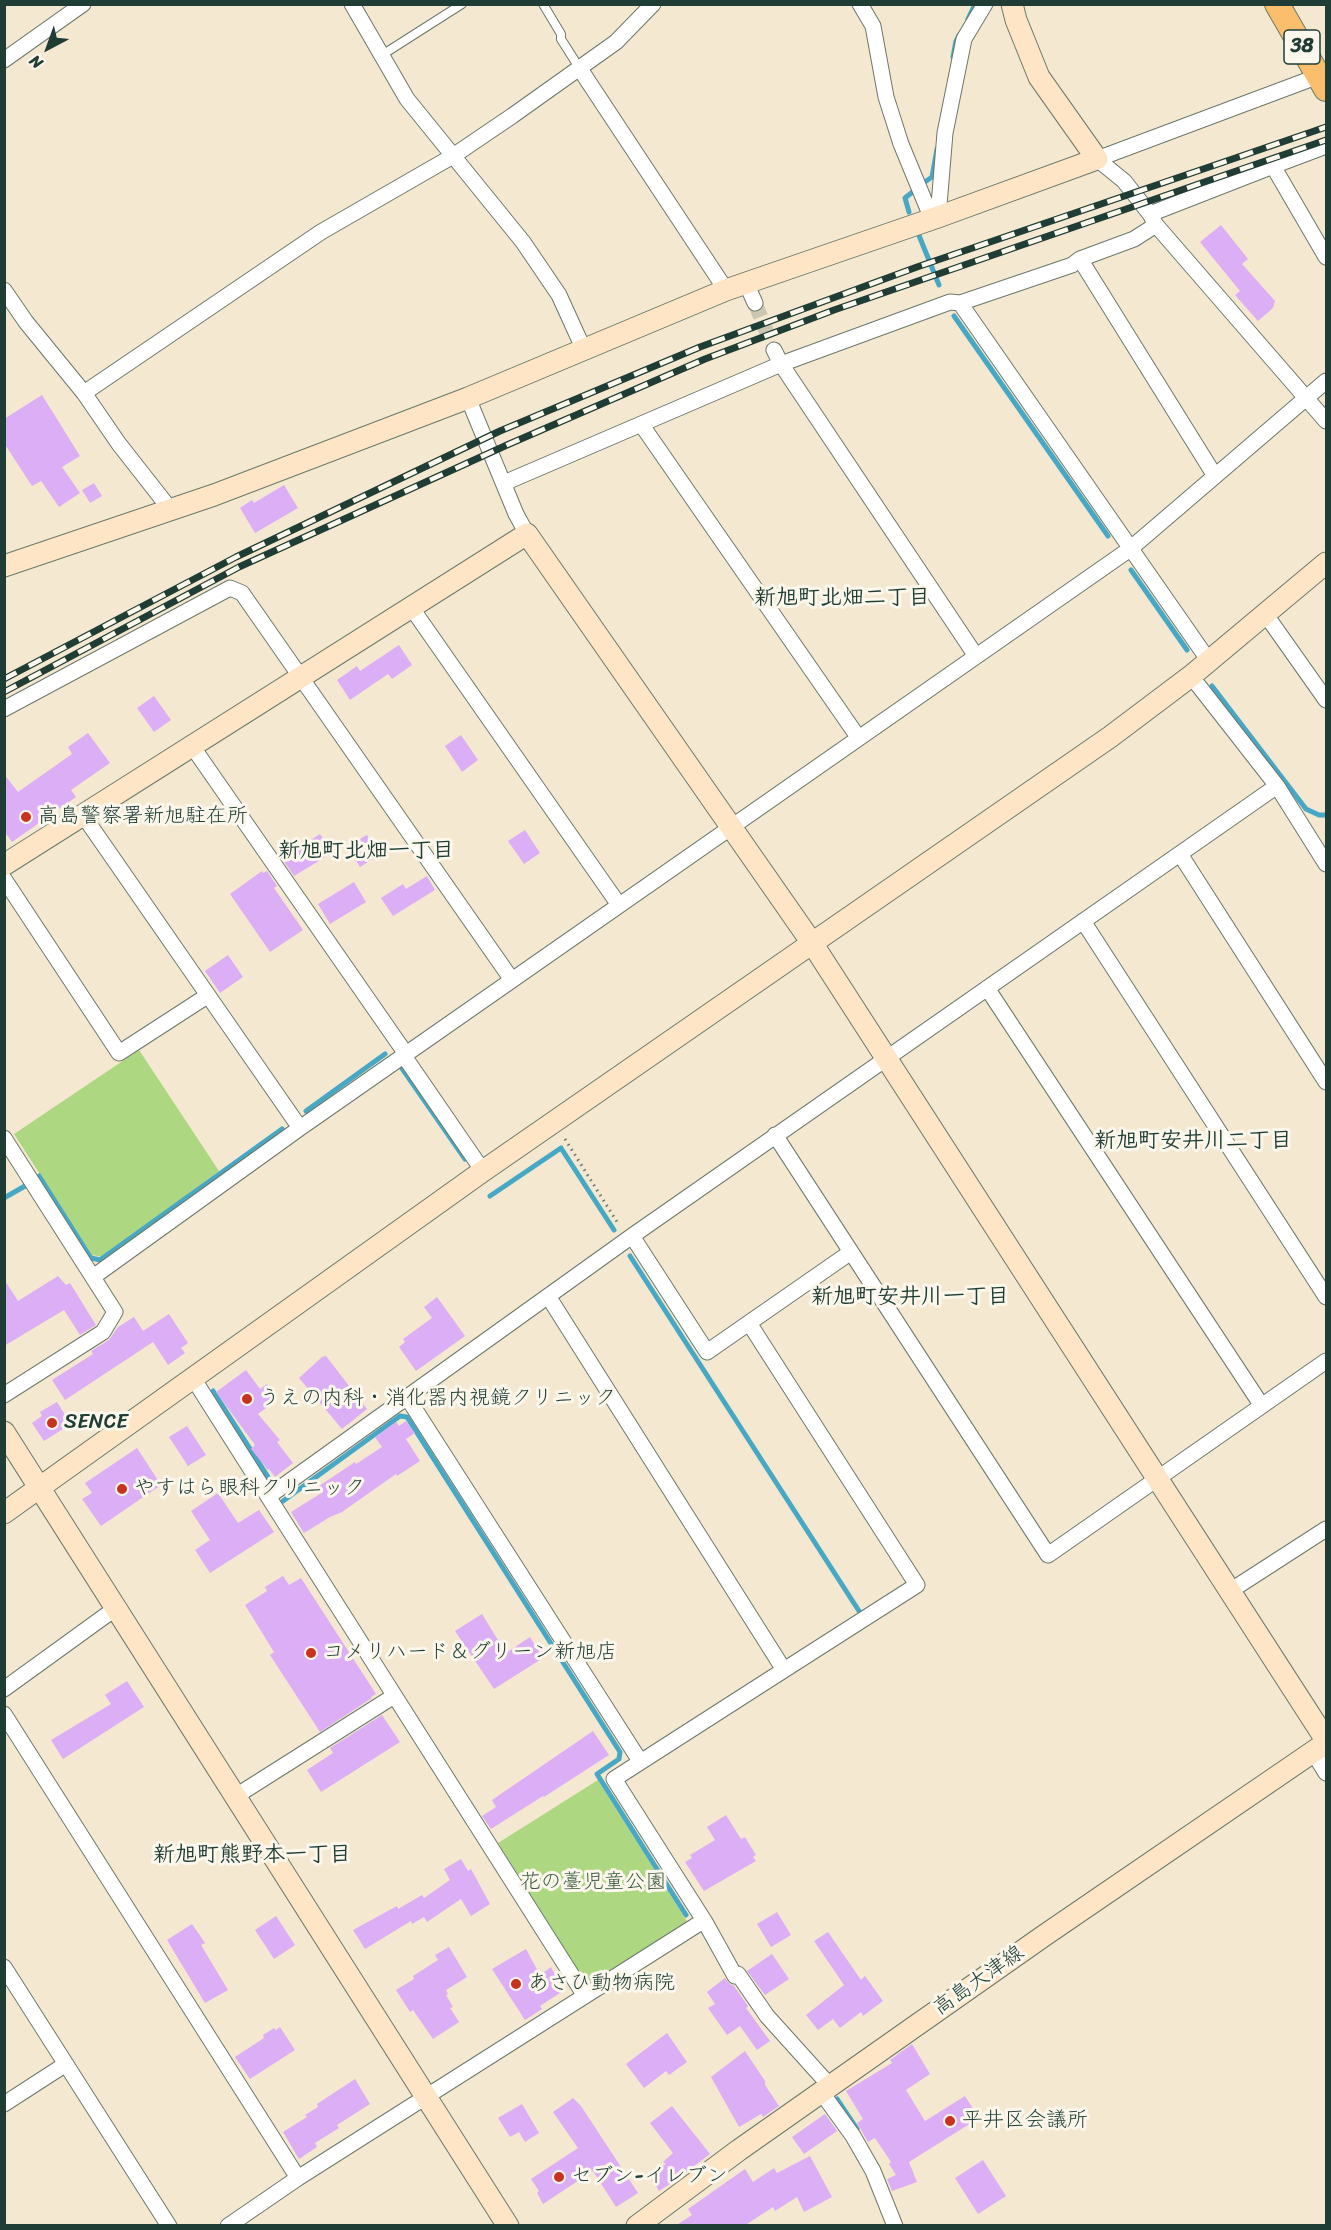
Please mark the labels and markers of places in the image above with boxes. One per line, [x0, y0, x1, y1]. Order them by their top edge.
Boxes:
place label: 高島警察署新旭駐在所 [38, 804, 248, 830]
marker: 高島警察署新旭駐在所 [19, 810, 33, 824]
place label: うえの内科・消化器内視鏡クリニック [259, 1386, 616, 1412]
marker: うえの内科・消化器内視鏡クリニック [240, 1392, 254, 1406]
place label: SENCE [64, 1410, 128, 1436]
marker: SENCE [45, 1416, 59, 1430]
place label: やすはら眼科クリニック [134, 1476, 365, 1502]
marker: やすはら眼科クリニック [115, 1482, 129, 1496]
place label: コメリハード＆グリーン新旭店 [323, 1640, 617, 1666]
marker: コメリハード＆グリーン新旭店 [304, 1646, 318, 1660]
place label: あさひ動物病院 [528, 1971, 675, 1997]
marker: あさひ動物病院 [509, 1977, 523, 1991]
place label: 平井区会議所 [962, 2108, 1088, 2134]
marker: 平井区会議所 [943, 2114, 957, 2128]
place label: セブン-イレブン [571, 2164, 728, 2190]
marker: セブン-イレブン [552, 2170, 566, 2184]

